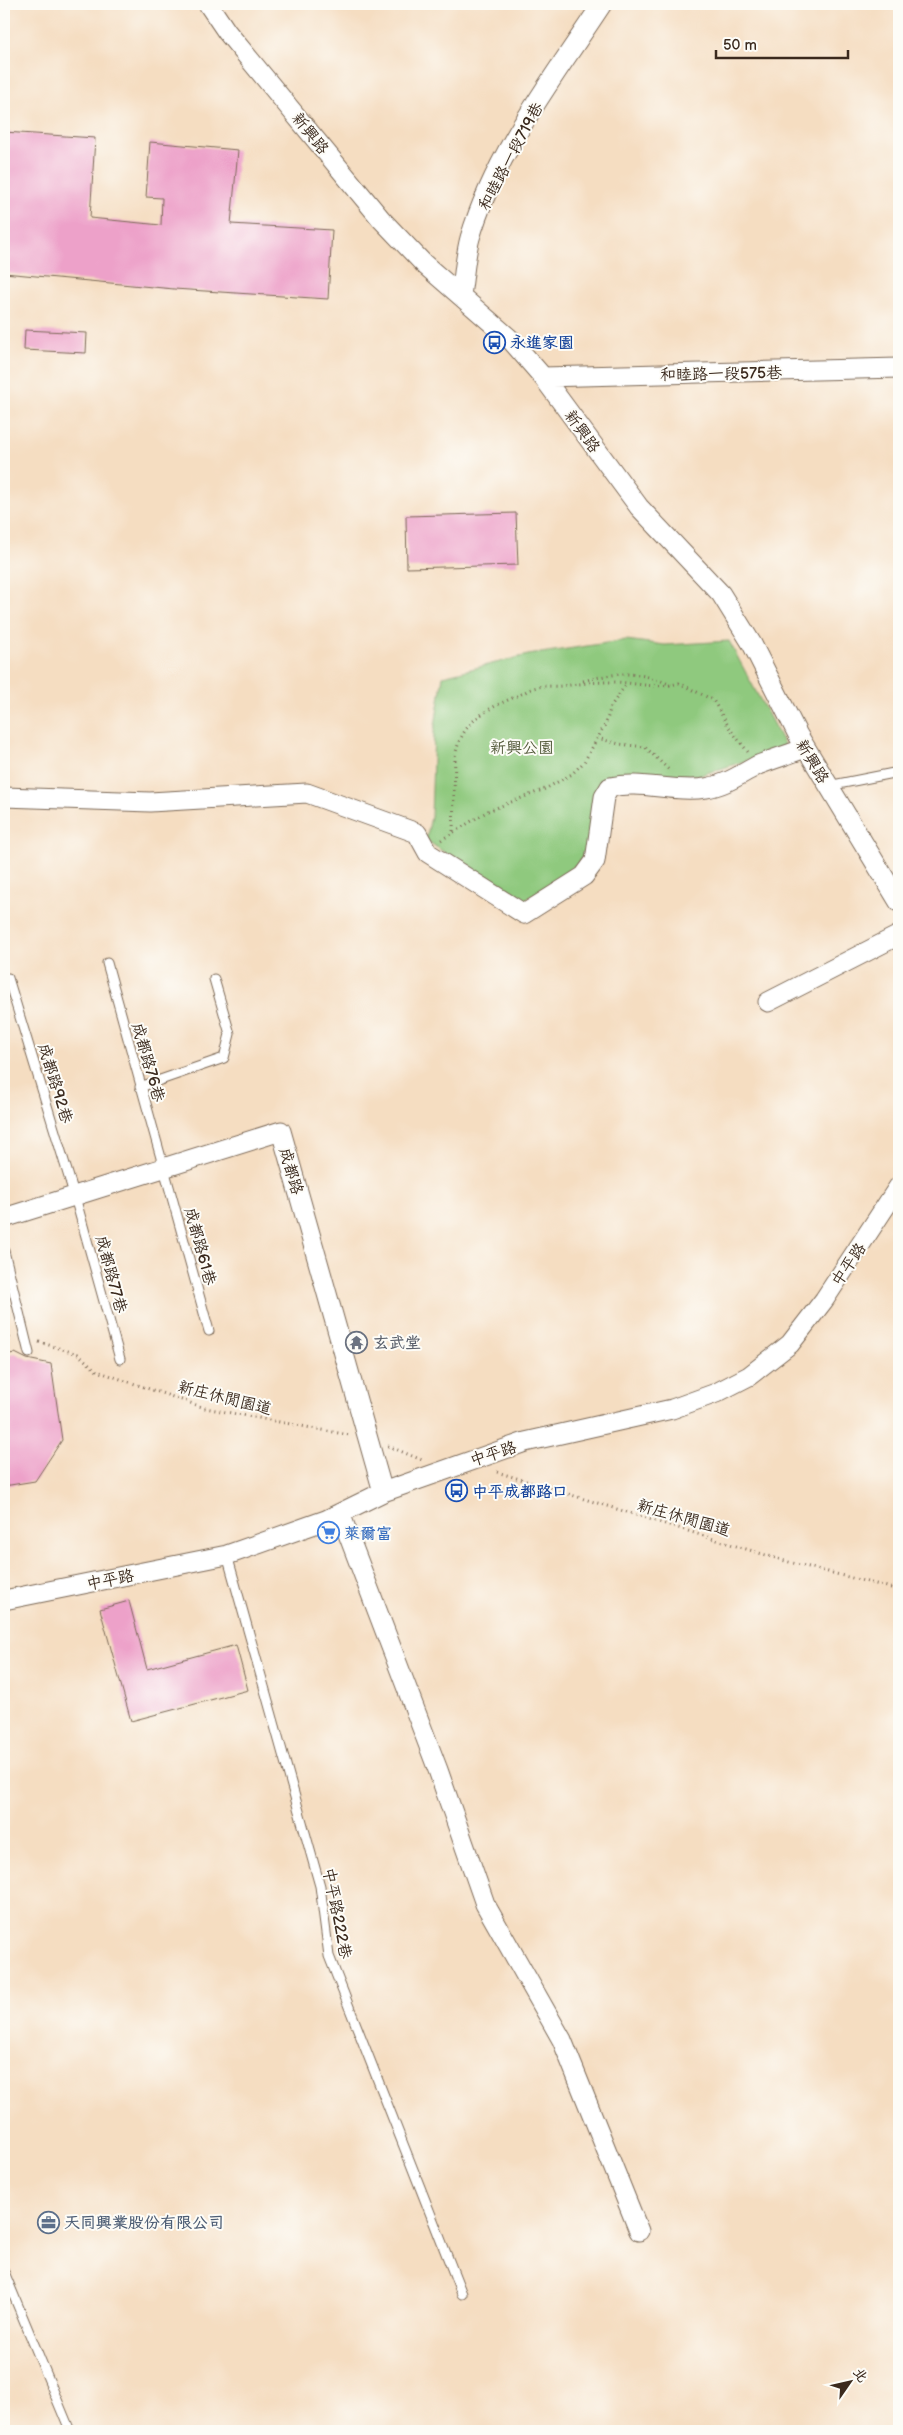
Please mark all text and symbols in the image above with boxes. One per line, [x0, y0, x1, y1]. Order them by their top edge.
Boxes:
scale bar [716, 28, 848, 60]
text: 50 m [723, 36, 757, 55]
street label: 和睦路一段719巷 [475, 100, 548, 214]
street label: 新興路 [287, 109, 332, 159]
bus stop icon: 永進家園 [482, 330, 506, 354]
place label: 永進家園 [510, 334, 574, 353]
street label: 和睦路一段575巷 [660, 364, 782, 385]
street label: 新興路 [560, 407, 604, 457]
street label: 新興路 [791, 736, 832, 787]
park label: 新興公園 [490, 739, 554, 758]
street label: 成都路76巷 [127, 1021, 168, 1104]
street label: 成都路92巷 [33, 1041, 76, 1126]
street label: 成都路 [275, 1146, 306, 1197]
street label: 成都路61巷 [180, 1205, 219, 1287]
street label: 成都路77巷 [91, 1233, 130, 1315]
street label: 中平路 [828, 1240, 871, 1290]
temple icon: 玄武堂 [345, 1330, 369, 1354]
place label: 玄武堂 [373, 1334, 421, 1353]
street label: 新庄休閒園道 [176, 1378, 274, 1419]
street label: 中平路 [468, 1438, 519, 1471]
bus stop icon: 中平成都路口 [444, 1479, 468, 1503]
place label: 中平成都路口 [472, 1483, 568, 1502]
street label: 新庄休閒園道 [635, 1496, 732, 1541]
supermarket icon: 萊爾富 [316, 1521, 340, 1545]
place label: 萊爾富 [344, 1525, 392, 1544]
street label: 中平路 [85, 1567, 136, 1594]
street label: 中平路222巷 [318, 1866, 355, 1960]
office icon: 天同興業股份有限公司 [36, 2210, 60, 2234]
place label: 天同興業股份有限公司 [64, 2214, 224, 2233]
north arrow [826, 2358, 876, 2408]
text: 北 [849, 2364, 871, 2386]

